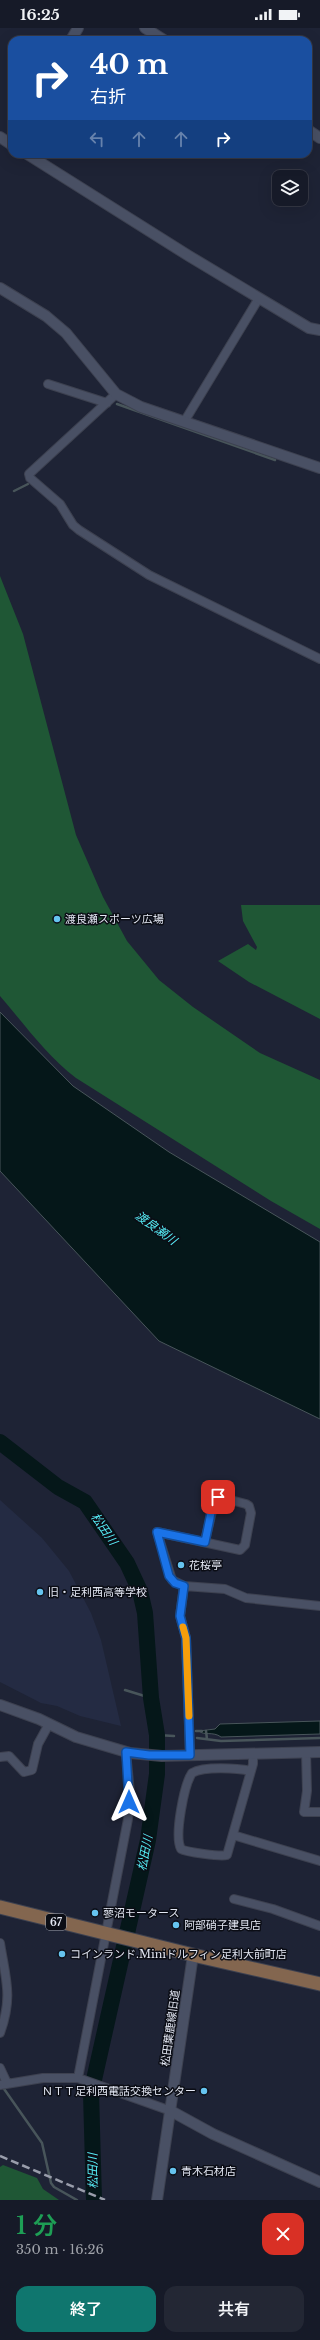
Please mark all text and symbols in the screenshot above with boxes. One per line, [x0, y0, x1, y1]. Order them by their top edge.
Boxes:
text: 16:25 [20, 5, 60, 24]
text: 40 m [90, 47, 168, 82]
icon: right [24, 52, 76, 104]
text: 右折 [90, 86, 126, 108]
icon: left [86, 128, 108, 150]
icon: ahead [128, 128, 150, 150]
icon: ahead [170, 128, 192, 150]
icon: right [212, 128, 234, 150]
map controls [272, 170, 308, 206]
button: layers [272, 170, 308, 206]
place label: 渡良瀬スポーツ広場 [65, 912, 164, 926]
marker: 渡良瀬スポーツ広場 [52, 914, 62, 924]
water label: 渡良瀬川 [132, 1207, 182, 1249]
pin [201, 1480, 235, 1514]
icon: arrive [207, 1486, 229, 1508]
water label: 松田川 [88, 1510, 122, 1549]
place label: 花桜亭 [189, 1558, 222, 1572]
marker: 花桜亭 [176, 1560, 186, 1570]
place label: 旧・足利西高等学校 [48, 1585, 147, 1599]
marker: 旧・足利西高等学校 [35, 1587, 45, 1597]
position arrow [108, 1781, 150, 1823]
water label: 松田川 [134, 1832, 156, 1872]
place label: 蓼沼モータース [103, 1906, 179, 1920]
marker: 蓼沼モータース [90, 1908, 100, 1918]
road number: 67 [46, 1914, 66, 1930]
place label: 阿部硝子建具店 [184, 1918, 261, 1932]
marker: 阿部硝子建具店 [171, 1920, 181, 1930]
place label: コインランド.Miniドルフィン足利大前町店 [70, 1947, 287, 1961]
marker: コインランド.Miniドルフィン足利大前町店 [57, 1949, 67, 1959]
street label: 松田葉鹿線旧道 [158, 1989, 182, 2067]
place label: ＮＴＴ足利西電話交換センター [42, 2084, 196, 2098]
marker: ＮＴＴ足利西電話交換センター [199, 2086, 209, 2096]
water label: 松田川 [85, 2151, 100, 2189]
place label: 青木石材店 [181, 2164, 236, 2178]
marker: 青木石材店 [168, 2166, 178, 2176]
text: 1 分 [16, 2211, 57, 2240]
button: close [262, 2213, 304, 2255]
text: 350 m · 16:26 [16, 2241, 104, 2258]
button: 終了 [16, 2286, 156, 2332]
button: 共有 [164, 2286, 304, 2332]

